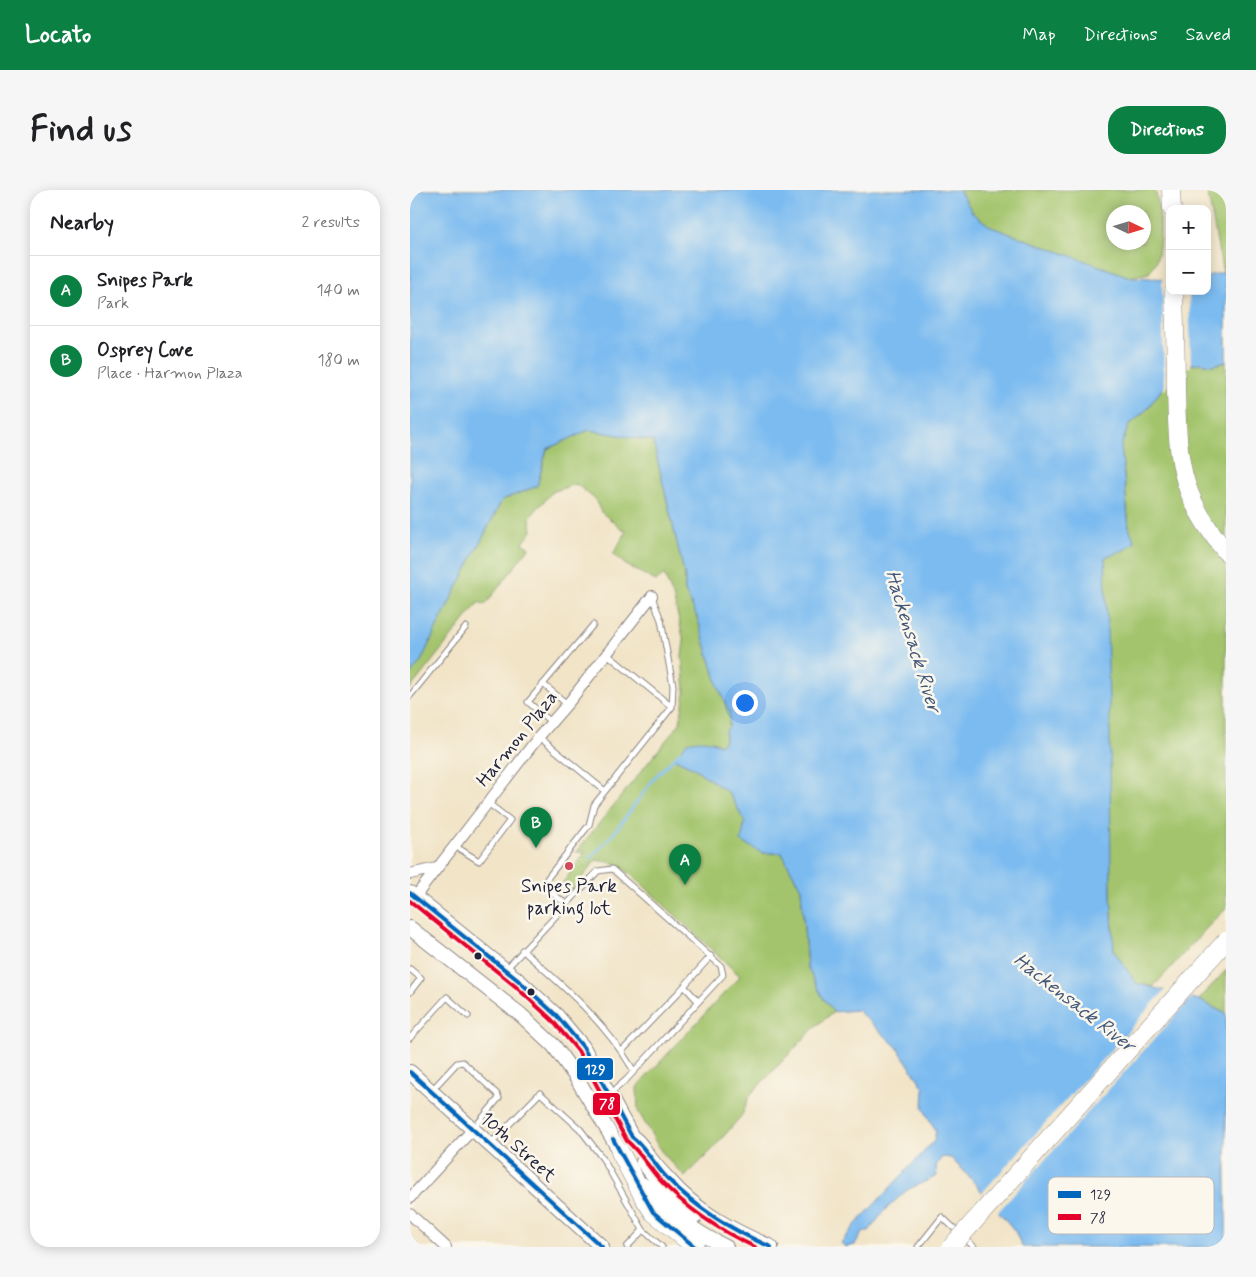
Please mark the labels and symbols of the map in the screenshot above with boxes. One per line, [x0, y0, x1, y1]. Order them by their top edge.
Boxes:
north arrow [1106, 205, 1151, 250]
water label: Hackensack River [878, 567, 948, 718]
street label: Harmon Plaza [471, 686, 564, 792]
your location [732, 690, 758, 716]
pin: B [520, 807, 552, 848]
pin: A [669, 844, 701, 885]
marker: Snipes Park parking lot [563, 860, 575, 872]
place label: Snipes Park parking lot [521, 874, 617, 924]
water label: Hackensack River [1008, 947, 1143, 1061]
unlabelled marker [473, 951, 483, 961]
unlabelled marker [526, 987, 536, 997]
line badge: 129 [576, 1057, 614, 1081]
text: 129 [584, 1061, 606, 1079]
line badge: 78 [592, 1092, 621, 1116]
text: 78 [599, 1095, 615, 1113]
street label: 10th Street [474, 1106, 562, 1188]
legend [1048, 1177, 1214, 1234]
text: 129 [1090, 1186, 1111, 1204]
text: 78 [1090, 1209, 1106, 1227]

